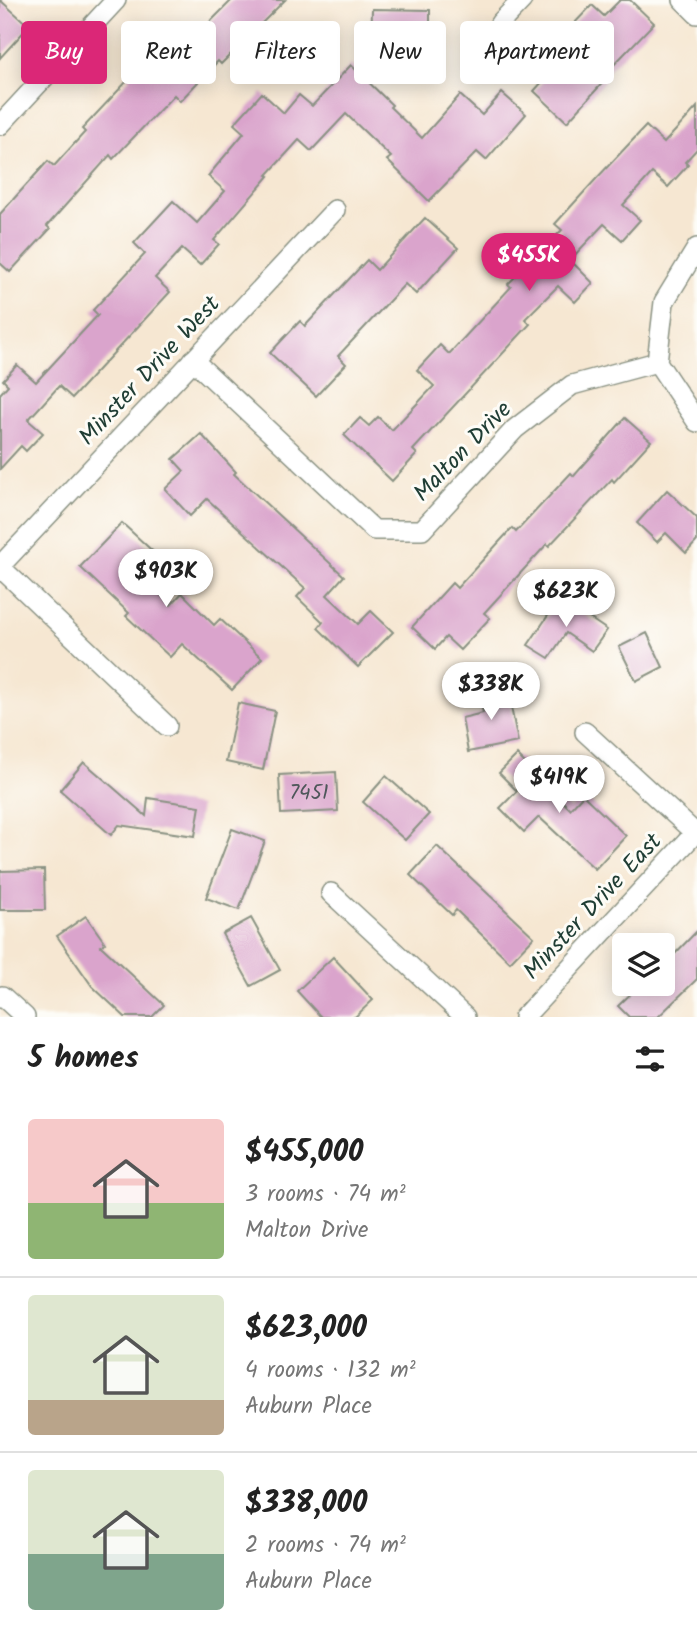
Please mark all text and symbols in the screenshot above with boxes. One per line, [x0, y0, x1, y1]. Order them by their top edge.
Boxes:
chip: Buy [21, 21, 107, 84]
chip: Rent [121, 21, 216, 84]
chip: Filters [230, 21, 340, 84]
chip: New [354, 21, 446, 84]
chip: Apartment [460, 21, 614, 84]
pin: $455K [480, 233, 578, 293]
text: $455K [497, 238, 561, 274]
street label: Minster Drive West [70, 286, 231, 455]
street label: Malton Drive [404, 392, 522, 512]
pin: $903K [117, 550, 215, 609]
text: $903K [134, 554, 198, 590]
pin: $623K [517, 570, 615, 629]
text: $623K [533, 574, 599, 610]
pin: $338K [442, 662, 540, 722]
text: $338K [458, 667, 524, 703]
pin: $419K [510, 756, 608, 815]
text: $419K [530, 760, 588, 796]
house number: 7451 [289, 777, 329, 810]
street label: Minster Drive East [514, 824, 672, 990]
map controls [612, 933, 675, 996]
button: layers [612, 933, 675, 996]
text: 5 homes [28, 1035, 139, 1083]
icon: filters [631, 1040, 669, 1078]
text: $455,000 [245, 1129, 364, 1177]
icon: home [84, 1147, 168, 1231]
text: 3 rooms · 74 m² [245, 1177, 406, 1213]
text: Malton Drive [245, 1213, 368, 1249]
text: $623,000 [245, 1305, 367, 1353]
icon: home [84, 1323, 168, 1407]
text: 4 rooms · 132 m² [245, 1353, 416, 1389]
text: Auburn Place [245, 1389, 372, 1425]
text: $338,000 [245, 1480, 367, 1528]
icon: home [84, 1498, 168, 1582]
text: 2 rooms · 74 m² [245, 1528, 406, 1564]
text: Auburn Place [245, 1564, 372, 1600]

